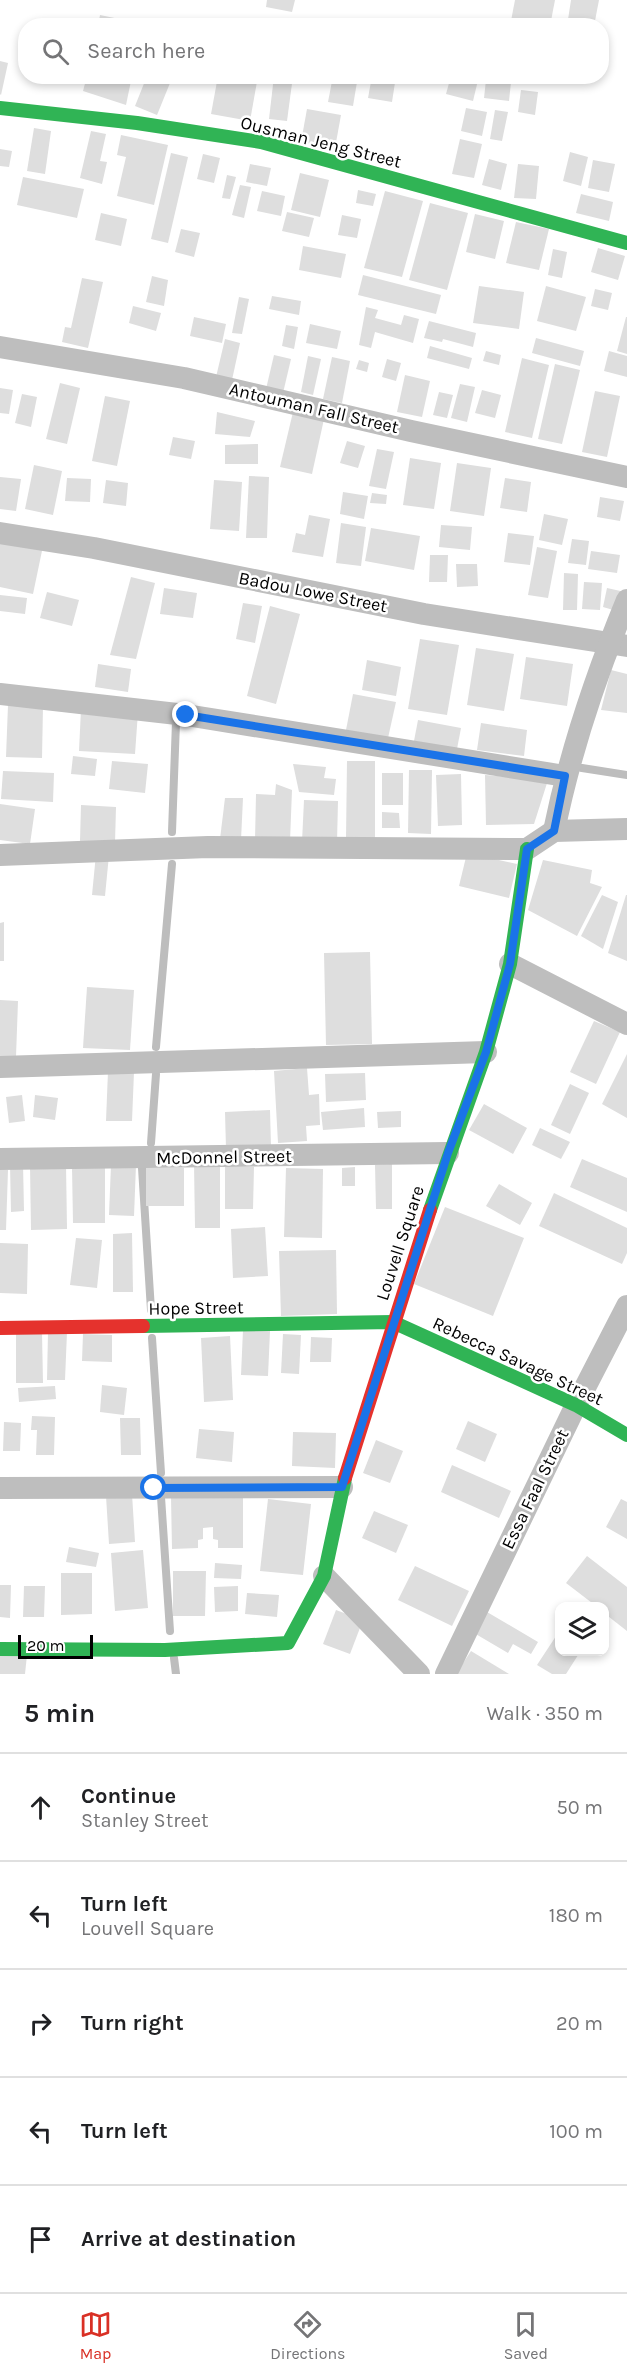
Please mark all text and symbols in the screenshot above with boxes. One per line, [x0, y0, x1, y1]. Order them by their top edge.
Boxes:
search box [18, 18, 609, 84]
icon: search [39, 35, 72, 68]
text: Search here [87, 38, 205, 64]
street label: Ousman Jeng Street [238, 111, 404, 173]
street label: Antouman Fall Street [227, 378, 401, 438]
street label: Badou Lowe Street [237, 567, 389, 617]
route end [172, 701, 198, 727]
street label: McDonnel Street [156, 1145, 292, 1169]
street label: Louvell Square [371, 1183, 429, 1303]
street label: Hope Street [148, 1296, 244, 1320]
street label: Rebecca Savage Street [429, 1312, 607, 1410]
street label: Essa Faal Street [496, 1425, 574, 1553]
route start [140, 1474, 166, 1500]
map controls [555, 1602, 609, 1656]
button: layers [555, 1602, 609, 1656]
scale bar [18, 1632, 93, 1660]
text: 20 m [27, 1636, 65, 1655]
text: 5 min [24, 1698, 95, 1729]
text: Walk · 350 m [486, 1702, 603, 1725]
text: Continue [81, 1783, 176, 1809]
icon: ahead [24, 1791, 57, 1824]
text: 50 m [556, 1796, 603, 1819]
text: Stanley Street [81, 1809, 209, 1832]
text: Turn left [81, 1891, 168, 1917]
icon: left [24, 1899, 57, 1932]
text: 180 m [549, 1904, 603, 1927]
text: Louvell Square [81, 1917, 214, 1940]
icon: right [24, 2007, 57, 2040]
text: Turn right [81, 2010, 184, 2036]
text: 20 m [556, 2012, 603, 2035]
icon: left [24, 2115, 57, 2148]
text: Turn left [81, 2118, 168, 2144]
text: 100 m [549, 2120, 603, 2143]
icon: arrive [24, 2223, 57, 2256]
text: Arrive at destination [81, 2226, 296, 2252]
tab: Map [79, 2308, 112, 2363]
tab: Directions [270, 2308, 345, 2363]
tab: Saved [504, 2308, 548, 2363]

